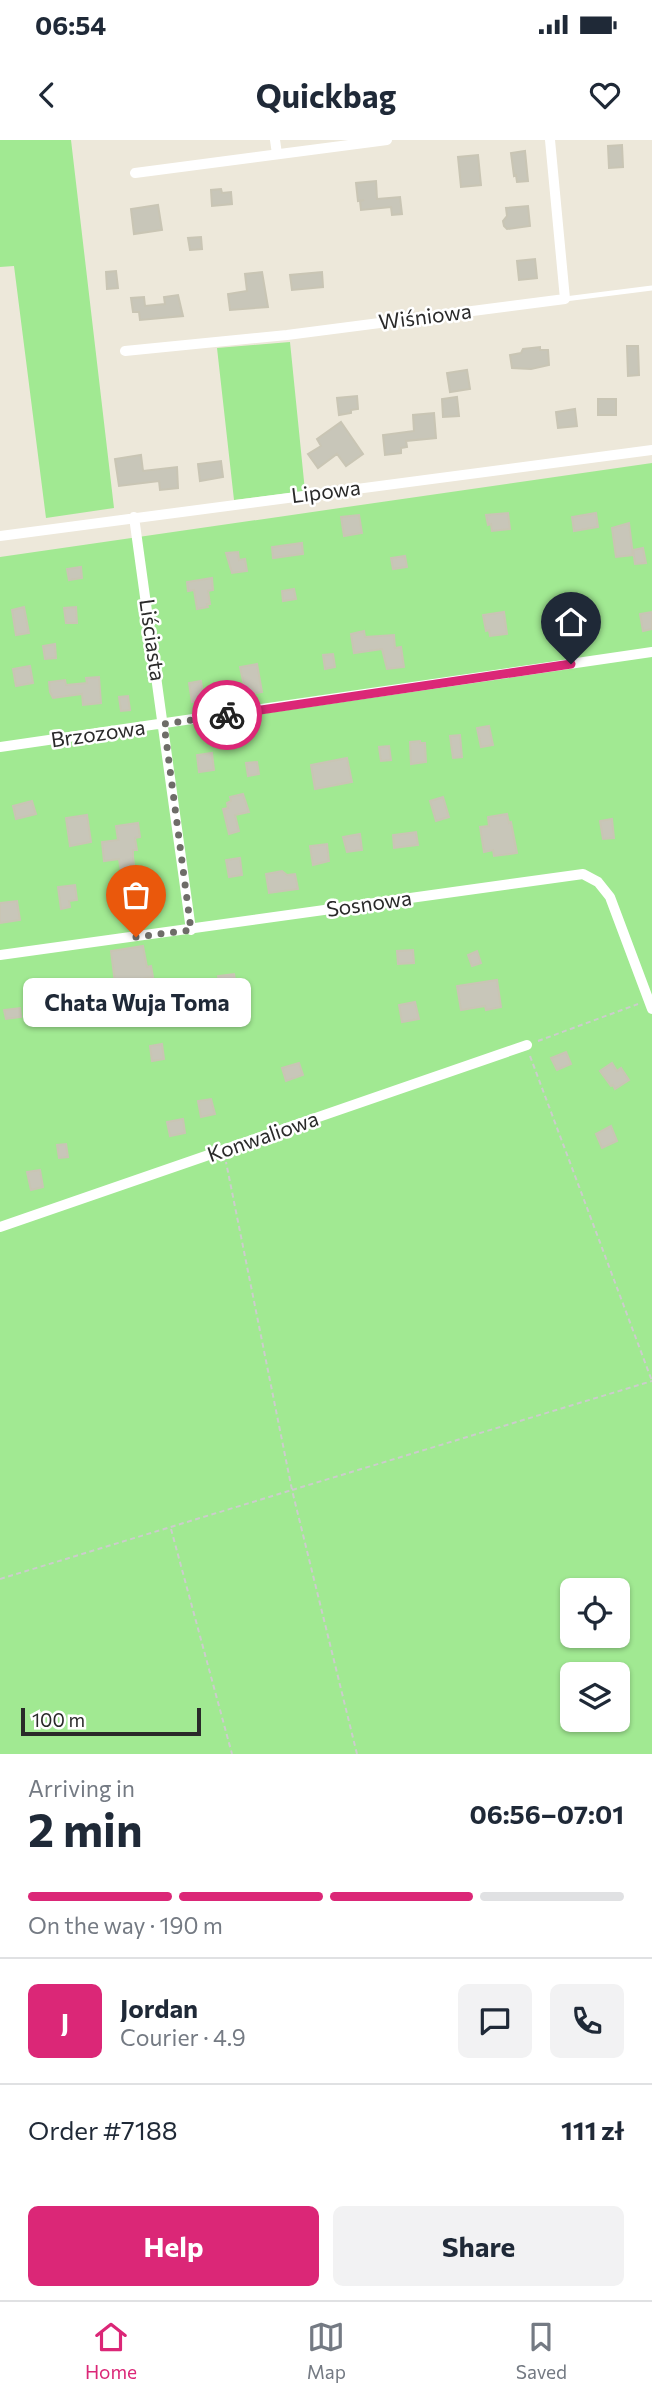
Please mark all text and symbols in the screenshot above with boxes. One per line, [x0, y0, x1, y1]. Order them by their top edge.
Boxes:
text: 06:54 [35, 9, 106, 40]
text: Quickbag [256, 75, 396, 115]
icon: back [28, 76, 66, 114]
icon: heart [586, 76, 624, 114]
street label: Wiśniowa [377, 297, 473, 334]
street label: Lipowa [290, 474, 362, 507]
pin [541, 592, 601, 664]
street label: Liściasta [135, 597, 172, 683]
icon: home [552, 603, 590, 641]
courier [192, 680, 262, 750]
icon: bike [208, 696, 246, 734]
street label: Brzozowa [49, 714, 147, 752]
pin [106, 865, 166, 937]
icon: bag [117, 876, 155, 914]
street label: Sosnowa [324, 884, 413, 921]
callout: Chata Wuja Toma [22, 979, 250, 1028]
text: Chata Wuja Toma [44, 988, 230, 1016]
street label: Konwaliowa [204, 1105, 321, 1166]
map controls [560, 1578, 630, 1732]
button: locate [560, 1578, 630, 1648]
button: layers [560, 1662, 630, 1732]
scale bar [21, 1705, 201, 1737]
text: 100 m [32, 1708, 85, 1731]
text: Arriving in [28, 1774, 135, 1802]
text: 06:56–07:01 [469, 1798, 624, 1829]
text: 2 min [28, 1800, 143, 1856]
text: On the way · 190 m [28, 1911, 223, 1939]
button: chat [458, 1984, 532, 2058]
button: phone [550, 1984, 624, 2058]
text: Jordan [120, 1992, 198, 2023]
text: J [61, 2006, 69, 2037]
text: Courier · 4.9 [120, 2023, 246, 2051]
text: Order #7188 [28, 2114, 177, 2145]
text: 111 zł [561, 2114, 624, 2145]
button: Help [28, 2206, 319, 2286]
button: Share [333, 2206, 624, 2286]
tab: Home [85, 2318, 137, 2383]
tab: Map [307, 2318, 346, 2383]
tab: Saved [516, 2318, 567, 2383]

